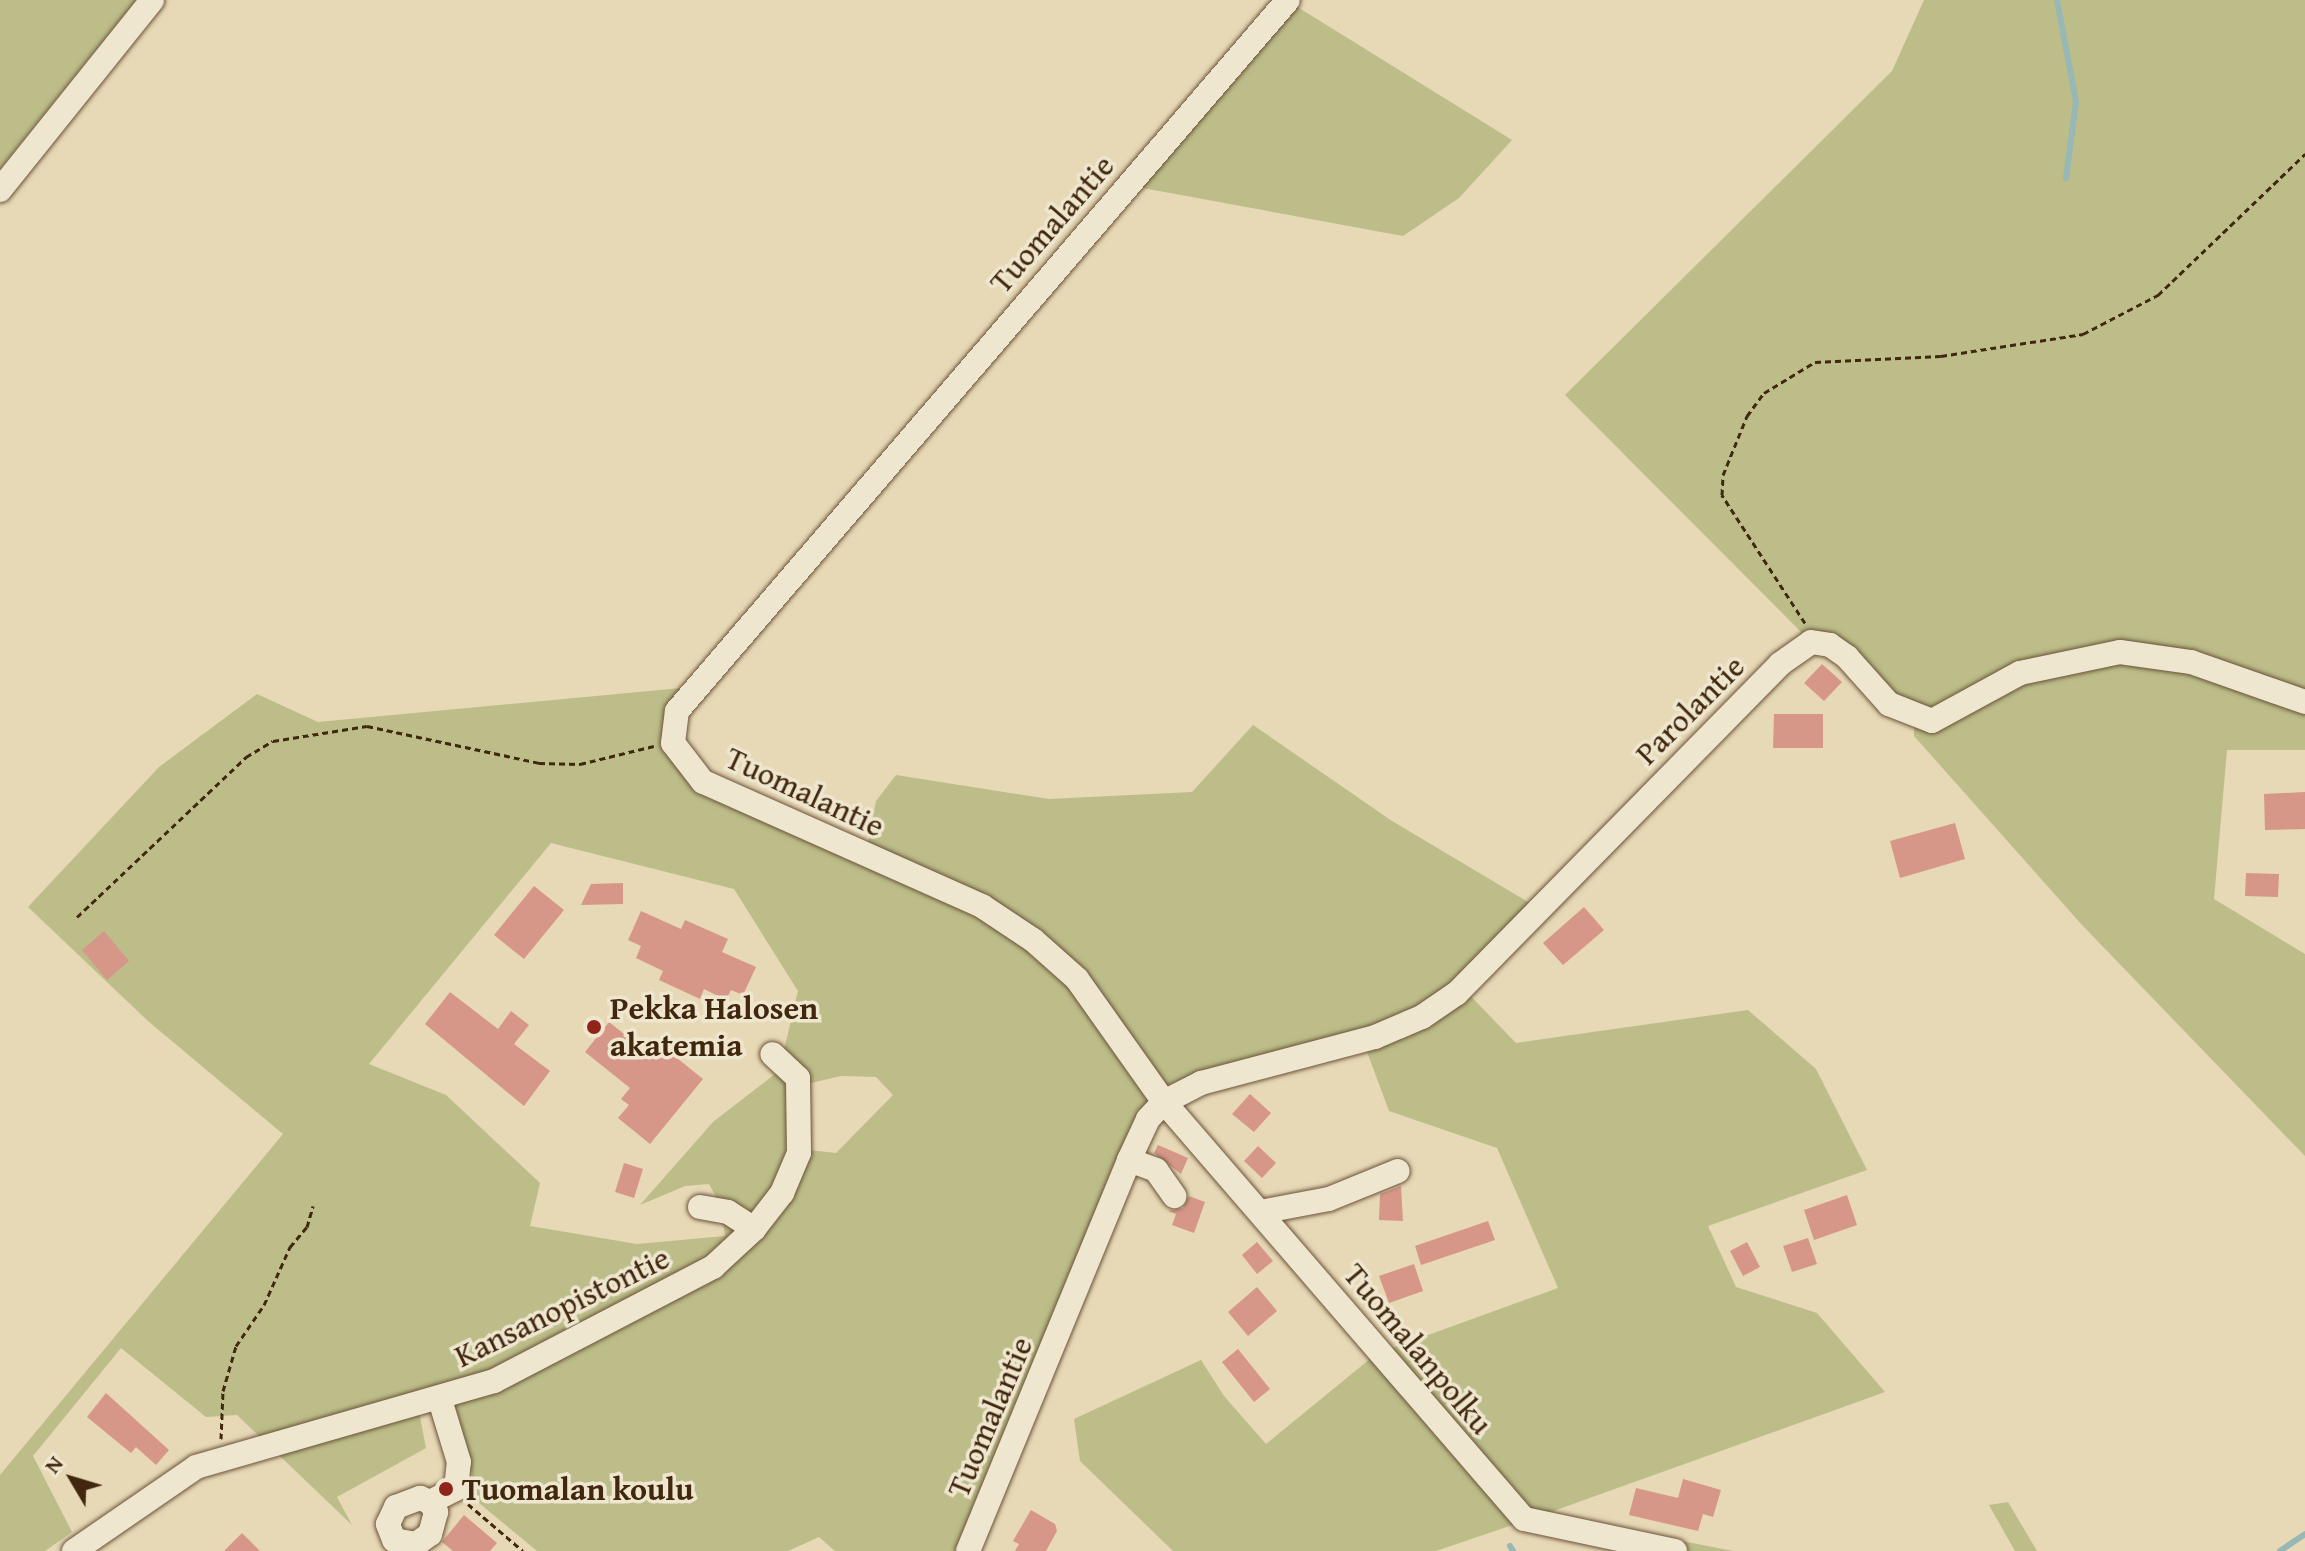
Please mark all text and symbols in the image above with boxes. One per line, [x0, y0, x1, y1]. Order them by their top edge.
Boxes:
street label: Tuomalantie [982, 147, 1122, 301]
street label: Parolantie [1627, 647, 1753, 773]
street label: Tuomalantie [720, 739, 890, 845]
place label: Pekka Halosen akatemia [610, 990, 818, 1065]
marker: Pekka Halosen akatemia [585, 1018, 603, 1036]
street label: Kansanopistontie [448, 1238, 676, 1376]
street label: Tuomalanpolku [1335, 1256, 1501, 1442]
street label: Tuomalantie [939, 1331, 1041, 1503]
north arrow [32, 1439, 112, 1519]
text: N [36, 1449, 70, 1480]
place label: Tuomalan koulu [462, 1470, 694, 1508]
marker: Tuomalan koulu [437, 1480, 455, 1498]

